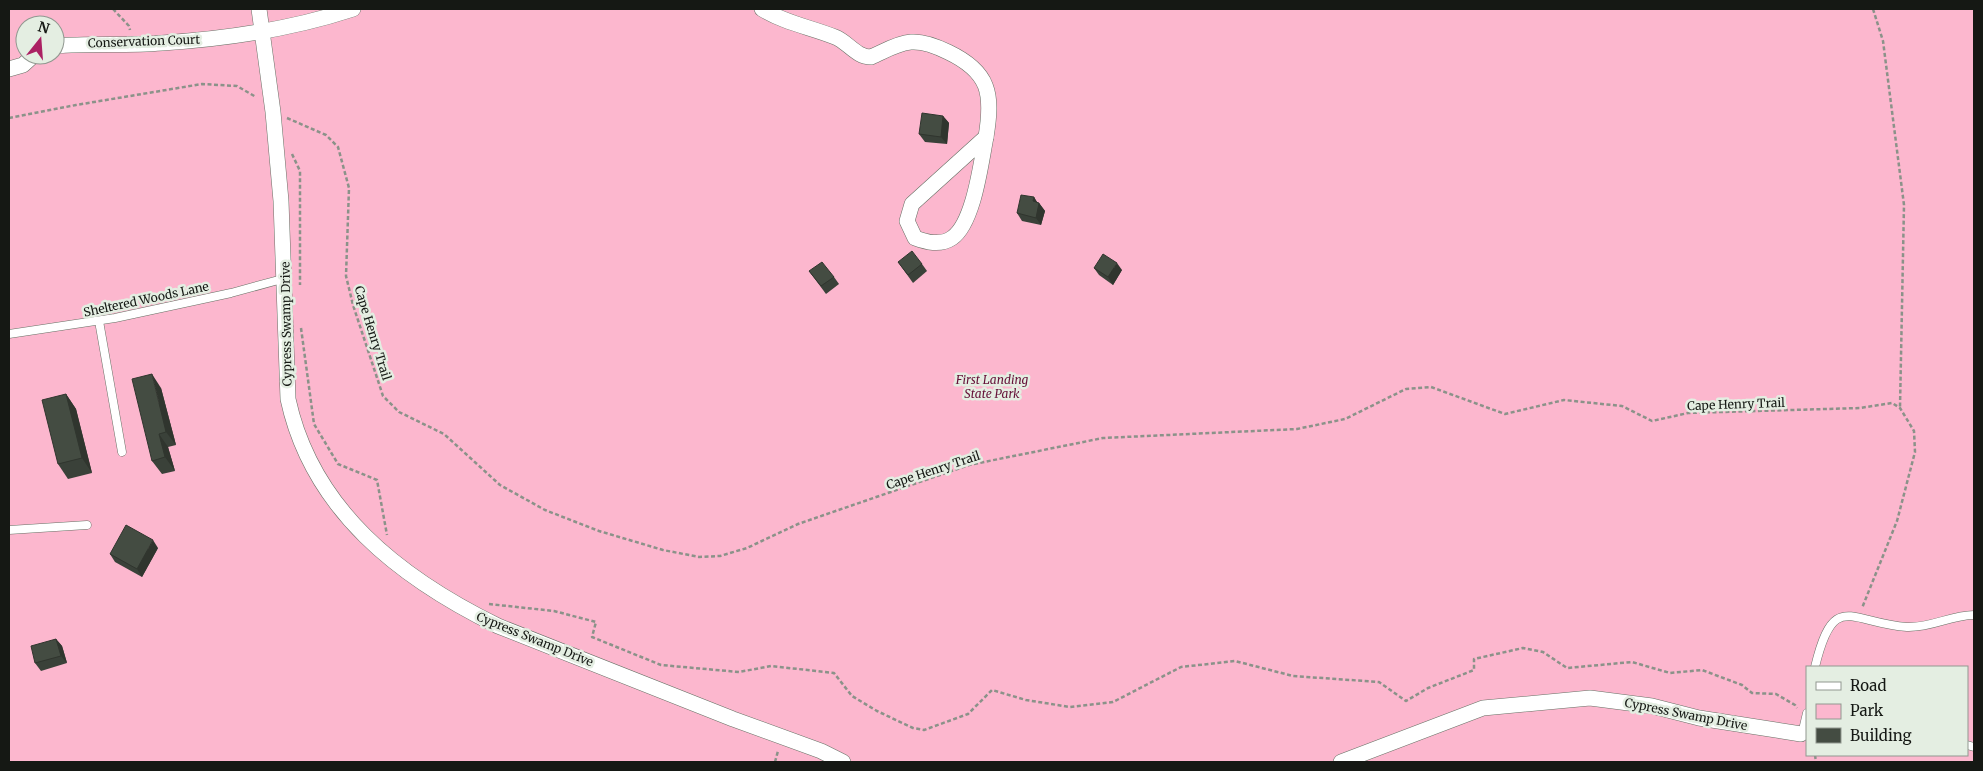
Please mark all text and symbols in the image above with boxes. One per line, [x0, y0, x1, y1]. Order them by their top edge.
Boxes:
north arrow [15, 15, 65, 65]
text: N [36, 17, 52, 38]
street label: Conservation Court [88, 32, 201, 50]
street label: Cypress Swamp Drive [277, 262, 295, 386]
street label: Sheltered Woods Lane [82, 278, 210, 320]
street label: Cape Henry Trail [352, 284, 395, 382]
park label: First Landing State Park [955, 372, 1029, 401]
street label: Cape Henry Trail [1687, 395, 1785, 413]
street label: Cape Henry Trail [884, 448, 982, 492]
street label: Cypress Swamp Drive [474, 609, 596, 669]
legend [1806, 666, 1968, 756]
text: Road [1850, 676, 1886, 695]
street label: Cypress Swamp Drive [1623, 695, 1749, 733]
text: Park [1850, 701, 1884, 720]
text: Building [1850, 726, 1912, 745]

